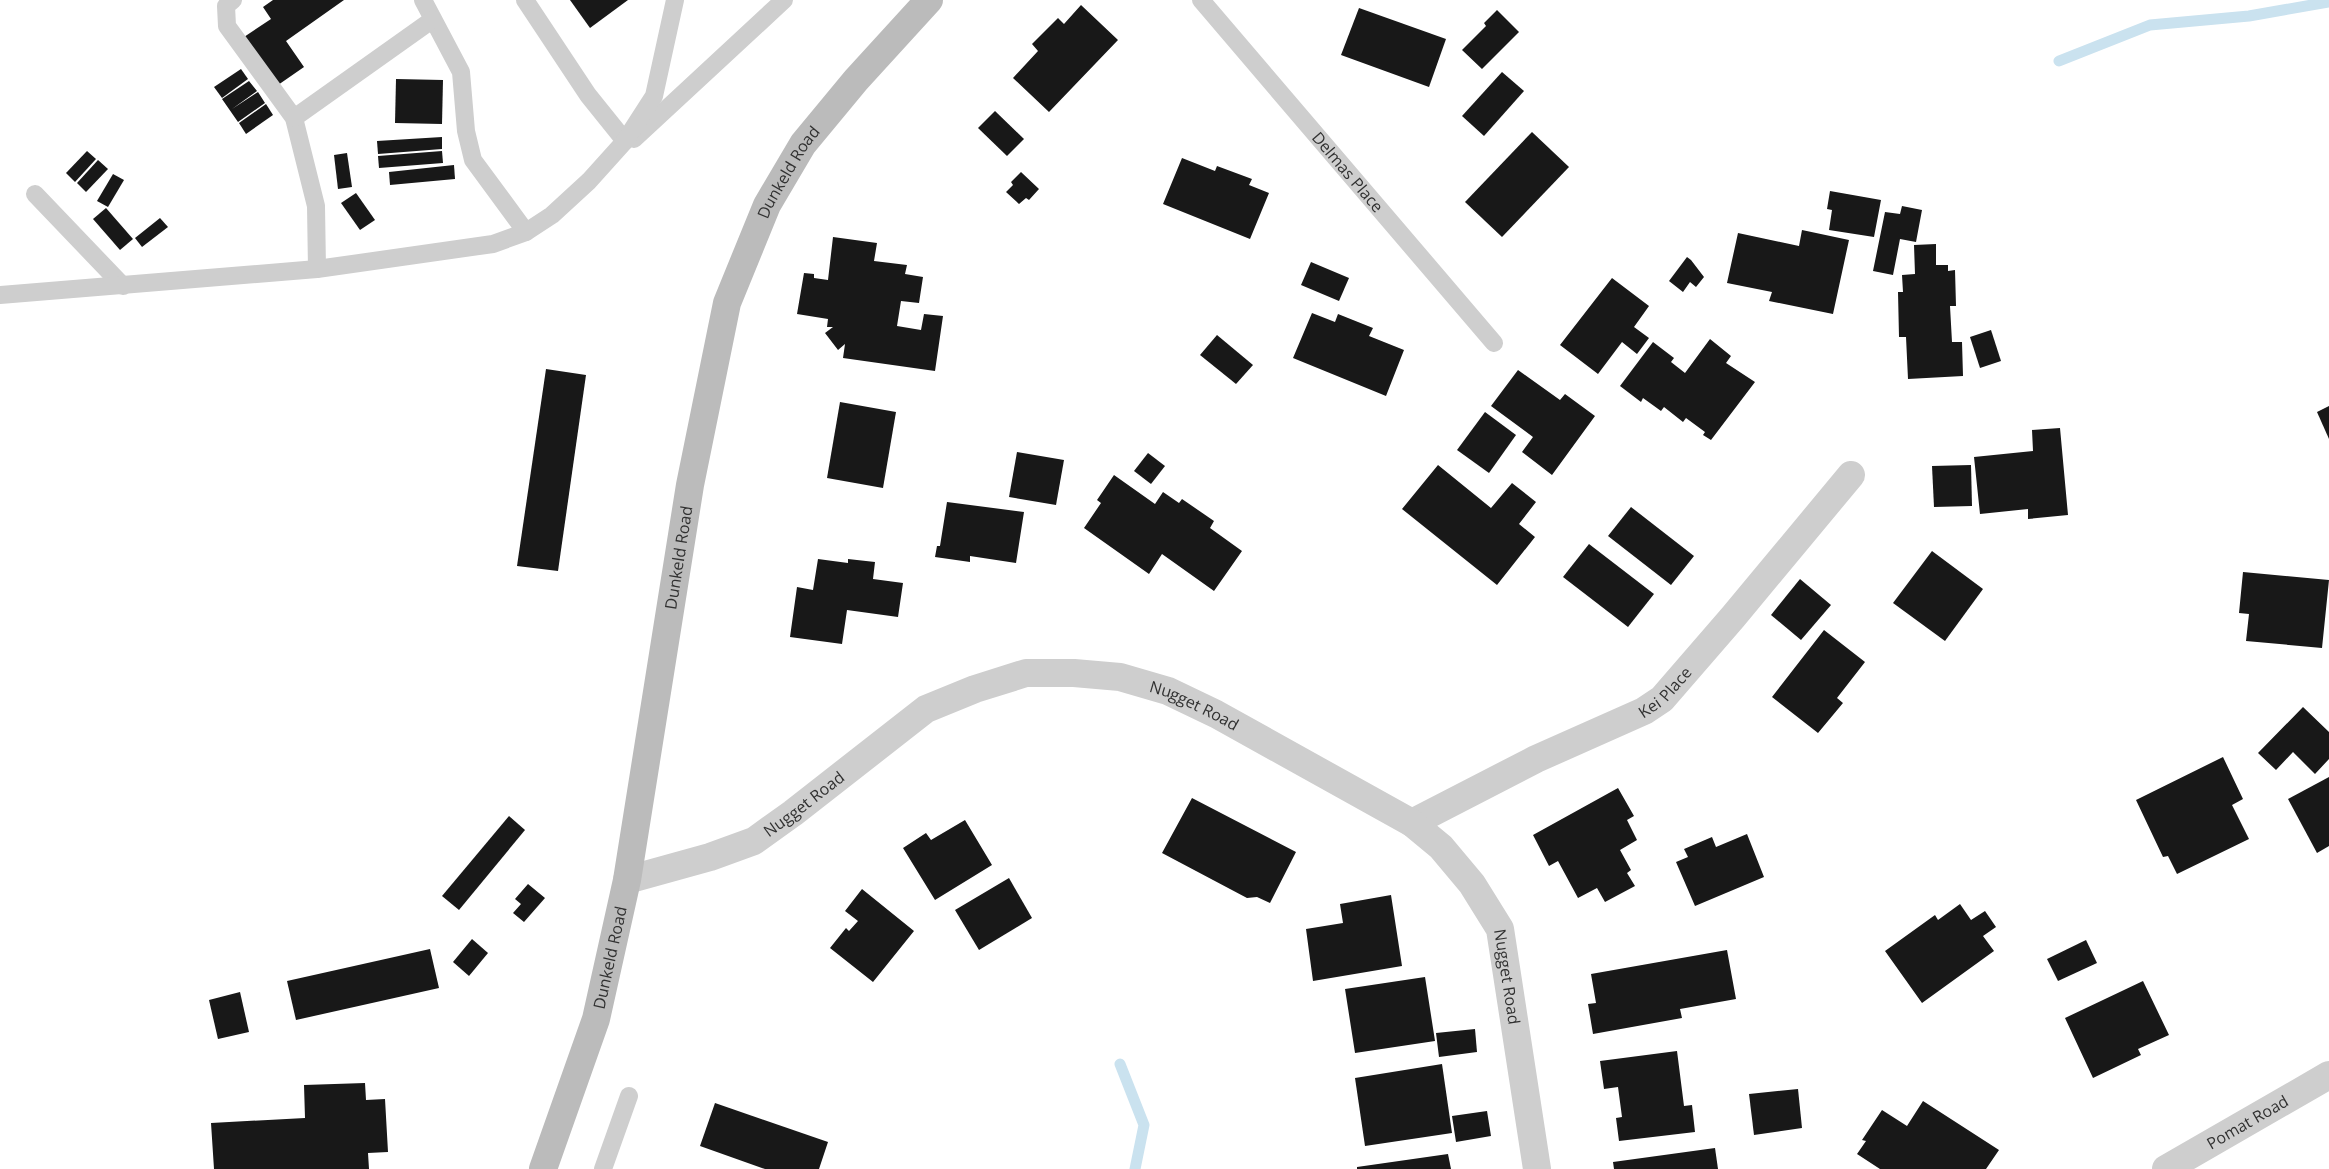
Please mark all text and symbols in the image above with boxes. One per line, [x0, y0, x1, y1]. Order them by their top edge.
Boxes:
street label: Dunkeld Road [752, 121, 825, 222]
street label: Delmas Place [1307, 127, 1388, 217]
street label: Dunkeld Road [659, 504, 698, 611]
street label: Kei Place [1634, 662, 1696, 723]
street label: Nugget Road [1147, 675, 1243, 736]
street label: Nugget Road [759, 766, 849, 842]
street label: Dunkeld Road [588, 904, 632, 1011]
street label: Nugget Road [1489, 927, 1526, 1026]
street label: Pomat Road [2203, 1090, 2292, 1154]

